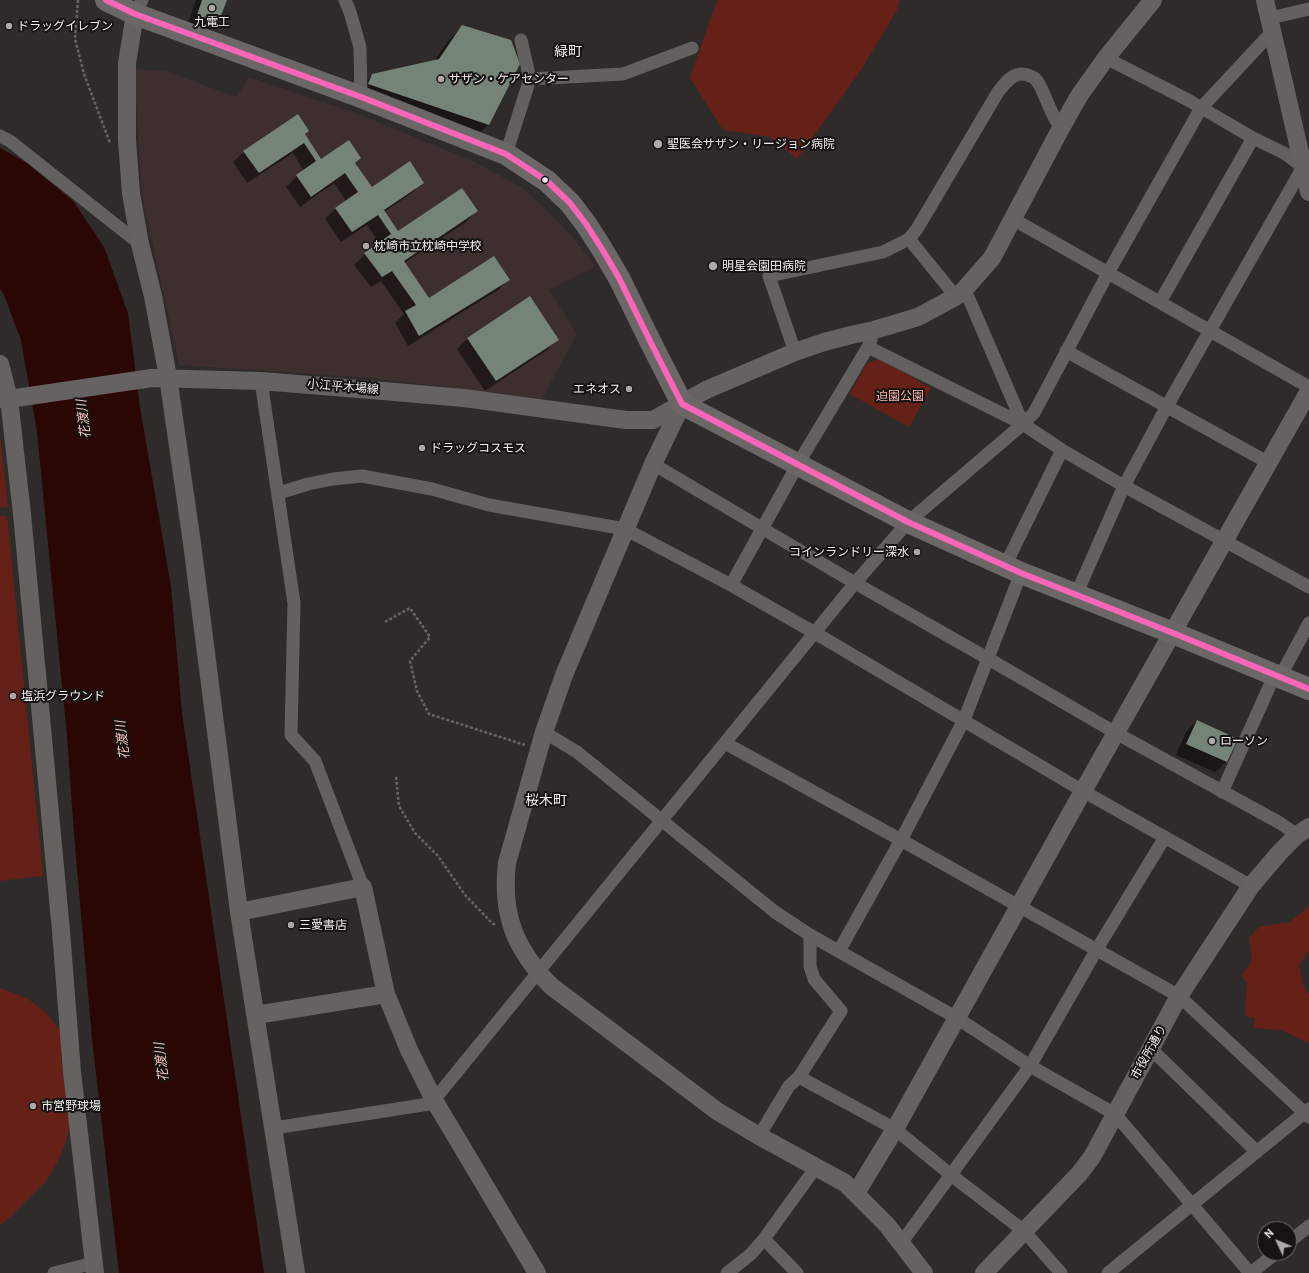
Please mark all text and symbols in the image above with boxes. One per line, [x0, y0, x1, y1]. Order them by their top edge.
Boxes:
marker: 九電工 [207, 3, 217, 13]
place label: 九電工 [194, 15, 230, 29]
place label: ドラッグイレブン [17, 19, 113, 33]
marker: ドラッグイレブン [4, 21, 14, 31]
district label: 緑町 [554, 44, 582, 60]
place label: サザン・ケアセンター [449, 72, 569, 86]
marker: サザン・ケアセンター [436, 74, 446, 84]
place label: 聖医会サザン・リージョン病院 [667, 137, 835, 151]
marker: 聖医会サザン・リージョン病院 [652, 138, 664, 150]
unlabelled marker [540, 175, 550, 185]
place label: 枕崎市立枕崎中学校 [374, 239, 482, 253]
marker: 枕崎市立枕崎中学校 [361, 241, 371, 251]
place label: 明星会園田病院 [722, 259, 806, 273]
marker: 明星会園田病院 [707, 260, 719, 272]
street label: 小江平木場線 [307, 377, 379, 397]
place label: エネオス [573, 382, 621, 396]
marker: エネオス [624, 384, 634, 394]
park label: 迫園公園 [876, 389, 924, 403]
water label: 花渡川 [74, 399, 94, 439]
place label: ドラッグコスモス [430, 441, 526, 455]
marker: ドラッグコスモス [417, 443, 427, 453]
place label: コインランドリー深水 [789, 545, 909, 559]
marker: コインランドリー深水 [912, 547, 922, 557]
place label: 塩浜グラウンド [21, 689, 105, 703]
marker: 塩浜グラウンド [8, 691, 18, 701]
water label: 花渡川 [113, 720, 133, 760]
place label: ローソン [1220, 734, 1268, 748]
marker: ローソン [1207, 736, 1217, 746]
district label: 桜木町 [525, 793, 567, 809]
place label: 三愛書店 [299, 918, 347, 932]
marker: 三愛書店 [286, 920, 296, 930]
street label: 市役所通り [1128, 1022, 1170, 1082]
water label: 花渡川 [152, 1042, 172, 1082]
place label: 市営野球場 [41, 1099, 101, 1113]
marker: 市営野球場 [28, 1101, 38, 1111]
north arrow [1257, 1221, 1297, 1261]
text: N [1261, 1226, 1277, 1241]

